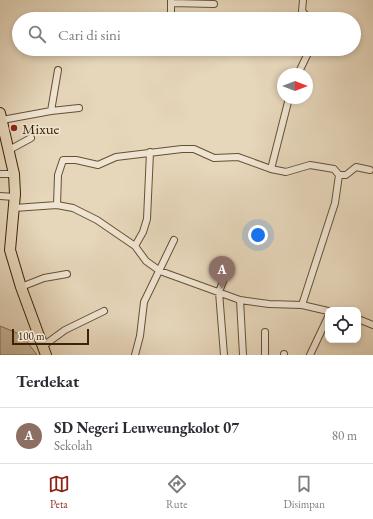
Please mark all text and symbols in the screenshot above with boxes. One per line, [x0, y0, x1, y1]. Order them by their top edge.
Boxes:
search box [12, 12, 361, 56]
icon: search [26, 23, 48, 45]
text: Cari di sini [58, 25, 121, 44]
north arrow [277, 68, 313, 104]
place label: Mixue [22, 119, 60, 138]
marker: Mixue [9, 123, 19, 133]
your location [248, 225, 268, 245]
pin: A [209, 256, 235, 289]
map controls [325, 307, 361, 343]
button: locate [325, 307, 361, 343]
scale bar [12, 327, 89, 346]
text: 100 m [18, 329, 45, 343]
text: Terdekat [16, 370, 79, 392]
text: SD Negeri Leuweungkolot 07 [54, 418, 239, 437]
text: A [24, 427, 34, 444]
text: 80 m [332, 427, 357, 444]
text: Sekolah [54, 437, 92, 454]
tab: Peta [48, 473, 70, 511]
tab: Rute [166, 473, 188, 511]
tab: Disimpan [284, 473, 325, 511]

